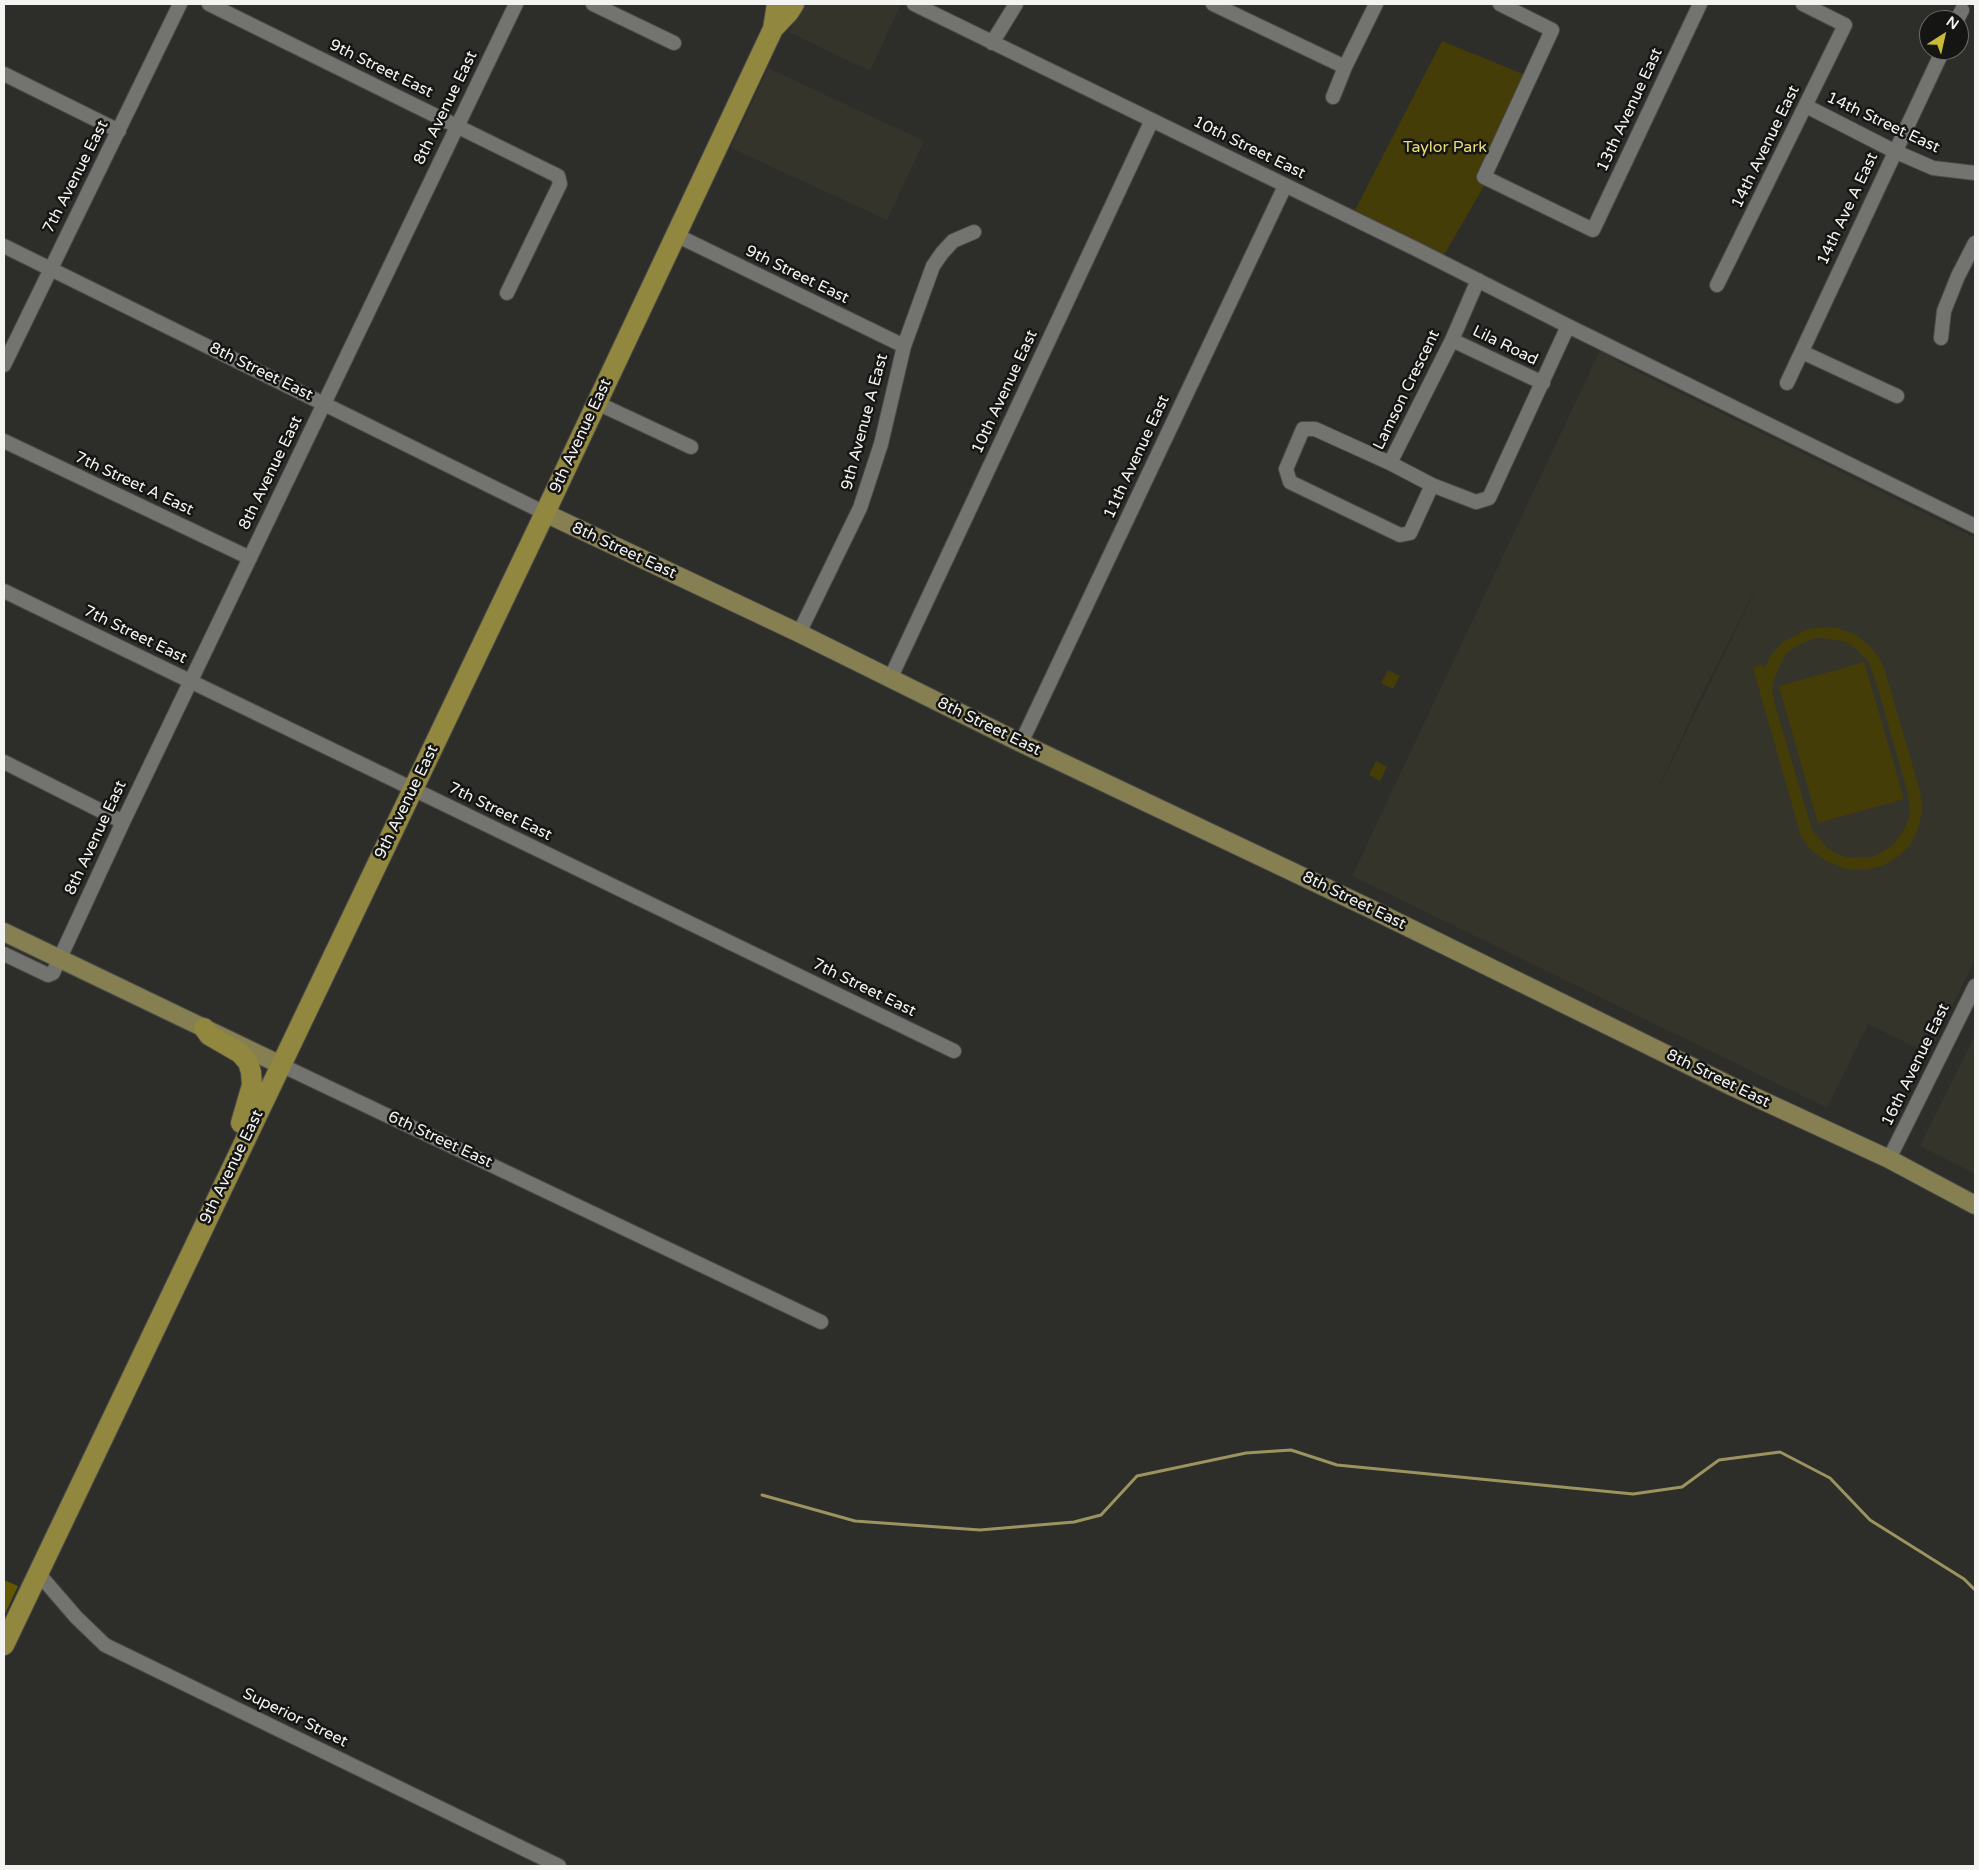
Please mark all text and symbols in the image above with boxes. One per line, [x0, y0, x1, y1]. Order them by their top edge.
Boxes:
north arrow [1919, 10, 1969, 60]
text: N [1943, 13, 1962, 33]
street label: 9th Street East [326, 36, 436, 102]
street label: 13th Avenue East [1593, 45, 1667, 175]
street label: 8th Avenue East [410, 48, 482, 168]
street label: 14th Avenue East [1728, 82, 1804, 212]
street label: 14th Street East [1823, 88, 1943, 158]
street label: 10th Street East [1190, 112, 1308, 184]
street label: 7th Avenue East [39, 117, 113, 237]
park label: Taylor Park [1403, 138, 1487, 158]
street label: 14th Ave A East [1814, 150, 1882, 268]
street label: 9th Street East [742, 242, 852, 308]
street label: Lila Road [1469, 322, 1541, 370]
street label: 10th Avenue East [968, 327, 1042, 457]
street label: Lamson Crescent [1370, 327, 1444, 453]
street label: 8th Street East [206, 339, 316, 405]
street label: 9th Avenue A East [838, 352, 892, 492]
street label: 9th Avenue East [546, 376, 616, 496]
street label: 11th Avenue East [1100, 392, 1174, 522]
street label: 8th Avenue East [235, 413, 307, 533]
street label: 7th Street A East [72, 448, 196, 520]
street label: 8th Street East [569, 518, 679, 584]
street label: 7th Street East [80, 602, 190, 668]
street label: 8th Street East [934, 694, 1044, 760]
street label: 9th Avenue East [371, 742, 443, 862]
street label: 8th Avenue East [61, 778, 131, 898]
street label: 7th Street East [445, 779, 555, 845]
street label: 8th Street East [1299, 868, 1409, 934]
street label: 7th Street East [809, 955, 919, 1021]
street label: 16th Avenue East [1878, 1000, 1954, 1130]
street label: 8th Street East [1663, 1046, 1773, 1112]
street label: 9th Avenue East [196, 1107, 268, 1227]
street label: 6th Street East [385, 1107, 495, 1173]
street label: Superior Street [239, 1684, 351, 1752]

